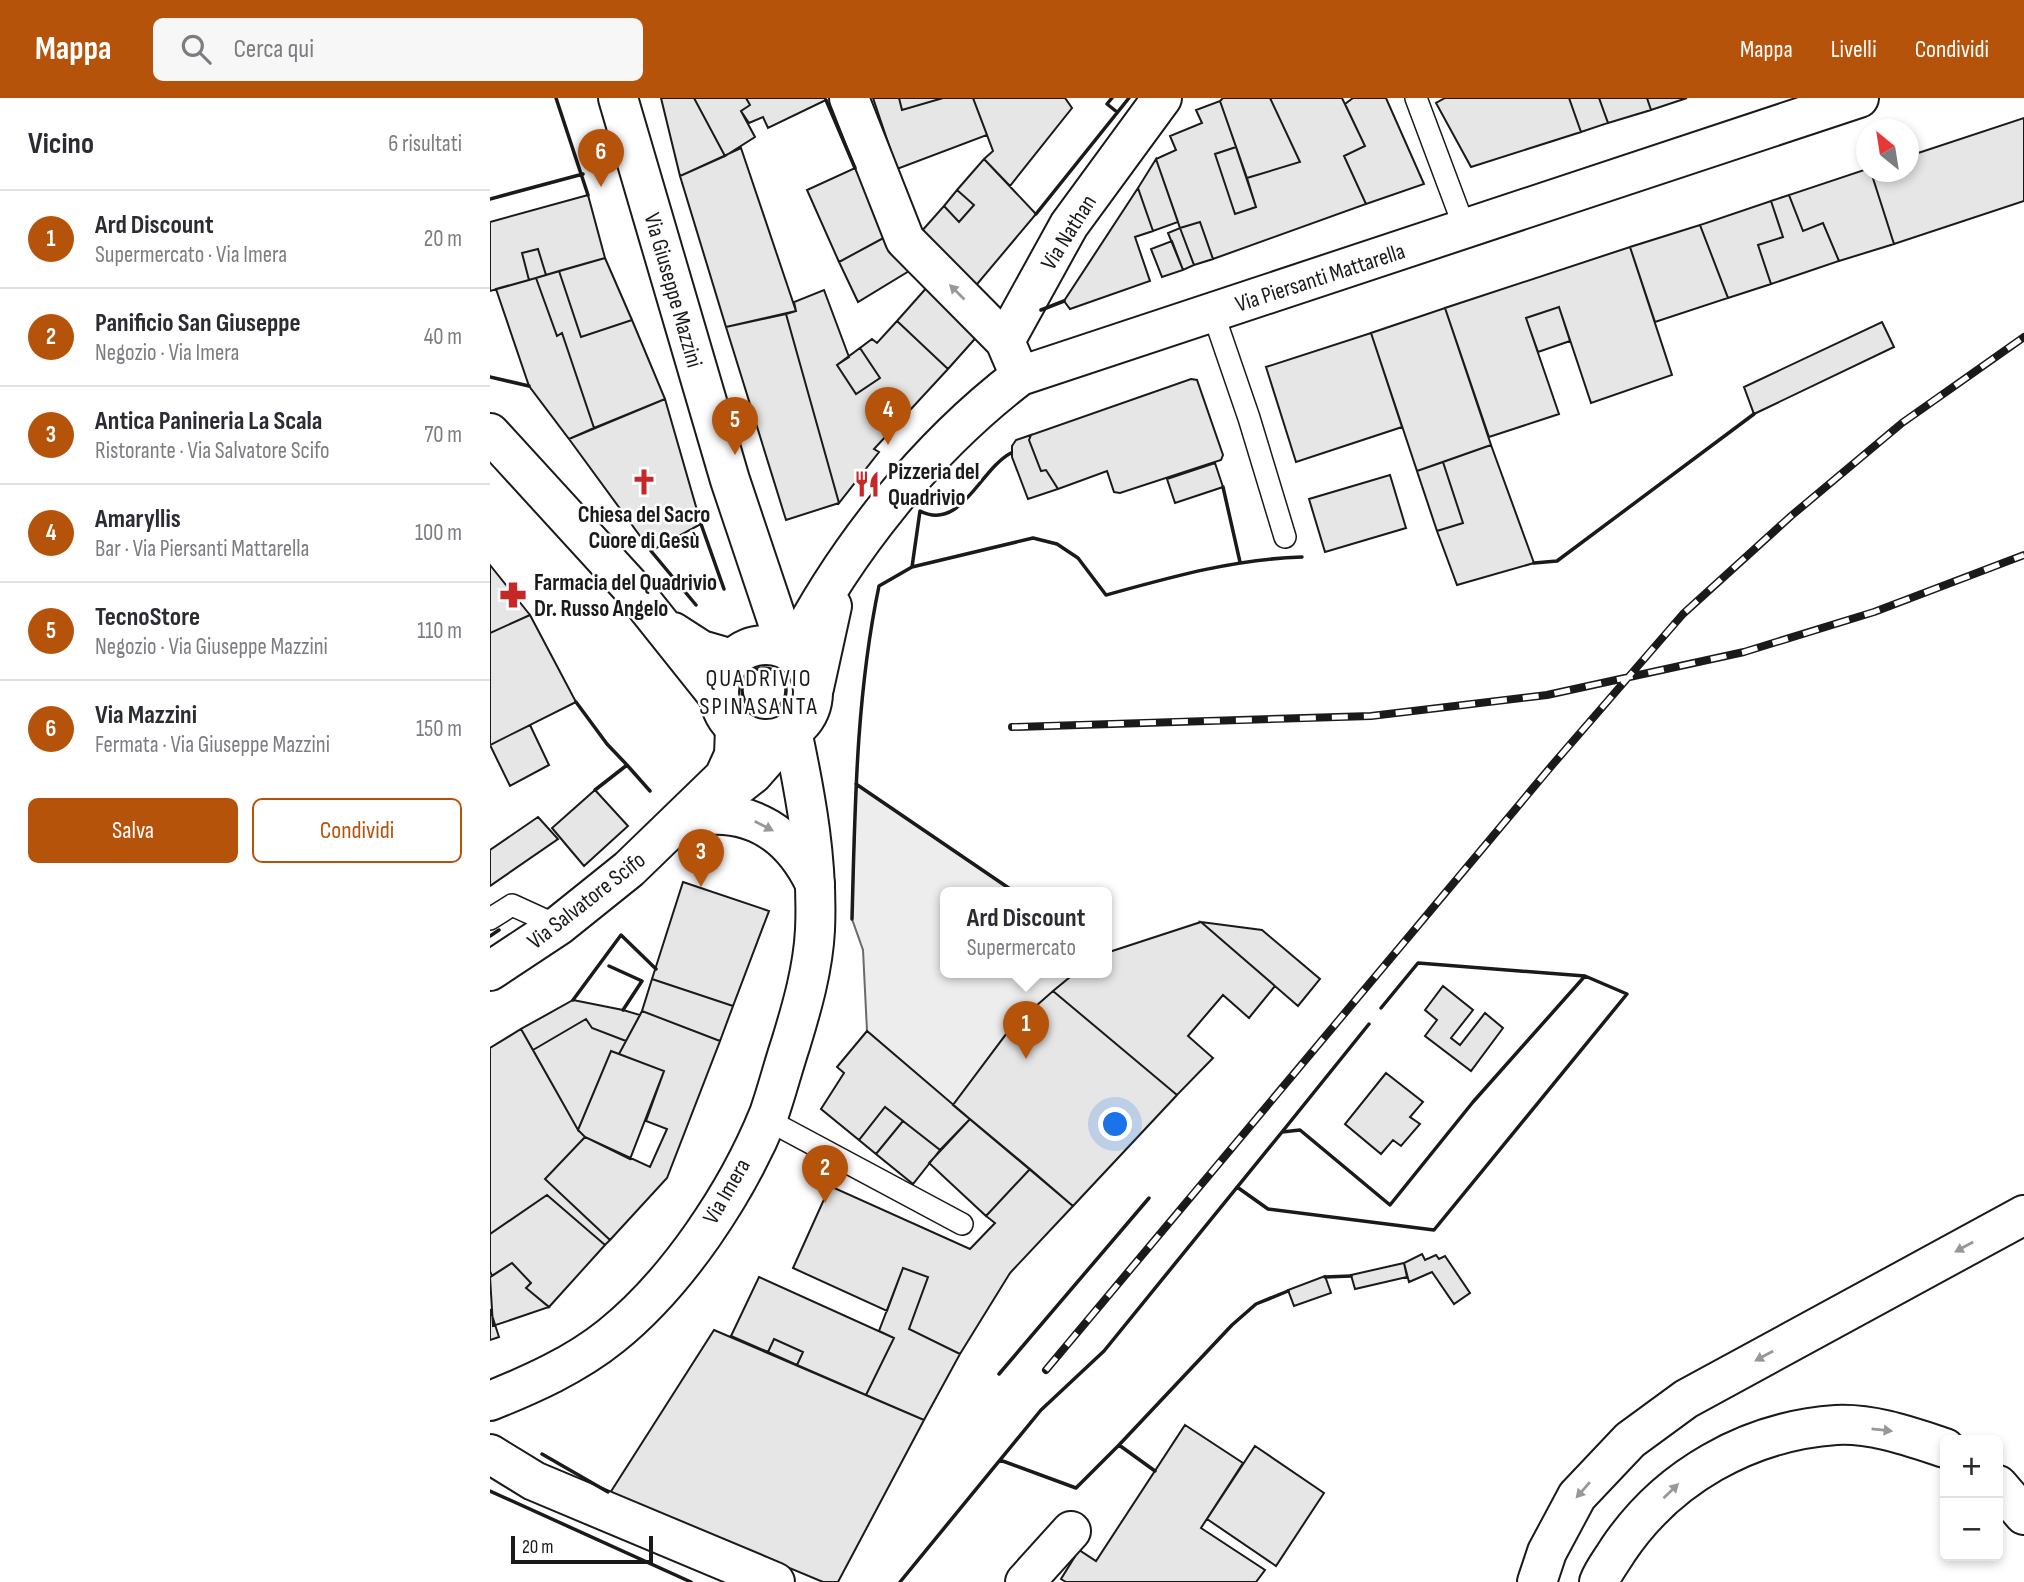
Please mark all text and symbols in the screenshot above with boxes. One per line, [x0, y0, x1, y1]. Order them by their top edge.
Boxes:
search box [153, 18, 643, 81]
text: Mappa [35, 29, 111, 69]
icon: search [177, 30, 215, 68]
text: Cerca qui [233, 34, 314, 65]
text: Mappa [1740, 35, 1793, 64]
text: Livelli [1831, 35, 1877, 64]
text: Condividi [1915, 35, 1989, 64]
north arrow [1856, 119, 1919, 182]
text: Vicino [28, 126, 94, 162]
pin: 6 [578, 129, 624, 187]
text: 6 risultati [388, 130, 462, 158]
street label: Via Nathan [1035, 190, 1103, 275]
text: Ard Discount [95, 210, 213, 241]
street label: Via Giuseppe Mazzini [638, 210, 708, 371]
text: 1 [46, 225, 56, 253]
text: 20 m [424, 225, 462, 253]
street label: Via Piersanti Mattarella [1232, 237, 1409, 319]
text: Supermercato · Via Imera [95, 241, 287, 269]
one-way arrow [949, 284, 965, 300]
text: Panificio San Giuseppe [95, 308, 301, 339]
text: 2 [46, 323, 56, 351]
text: 40 m [424, 323, 462, 351]
text: Negozio · Via Imera [95, 339, 239, 367]
pin: 4 [865, 387, 911, 445]
pin: 5 [712, 397, 758, 455]
text: Antica Panineria La Scala [95, 406, 322, 437]
text: 3 [46, 421, 56, 449]
text: 70 m [424, 421, 462, 449]
text: Ristorante · Via Salvatore Scifo [95, 437, 330, 465]
place label: Pizzeria del Quadrivio [888, 458, 980, 512]
church icon: Chiesa del Sacro Cuore di Gesù [629, 467, 659, 497]
restaurant icon: Pizzeria del Quadrivio [852, 469, 882, 499]
place label: Chiesa del Sacro Cuore di Gesù [578, 501, 710, 555]
text: Amaryllis [95, 504, 181, 535]
text: 4 [46, 519, 56, 547]
text: 100 m [415, 519, 462, 547]
text: Bar · Via Piersanti Mattarella [95, 535, 309, 563]
place label: Farmacia del Quadrivio Dr. Russo Angelo [534, 569, 717, 623]
pharmacy icon: Farmacia del Quadrivio Dr. Russo Angelo [498, 580, 528, 610]
text: TecnoStore [95, 602, 200, 633]
text: 5 [46, 617, 56, 645]
text: 110 m [417, 617, 462, 645]
text: Negozio · Via Giuseppe Mazzini [95, 633, 328, 661]
district label: QUADRIVIO SPINASANTA [699, 664, 819, 721]
text: Via Mazzini [95, 700, 197, 731]
text: 6 [46, 715, 56, 743]
text: 150 m [416, 715, 462, 743]
text: Fermata · Via Giuseppe Mazzini [95, 731, 330, 759]
button: Salva [28, 798, 238, 863]
button: Condividi [252, 798, 462, 863]
one-way arrow [754, 820, 774, 831]
pin: 3 [678, 829, 724, 887]
street label: Via Salvatore Scifo [522, 846, 651, 956]
popup [940, 887, 1112, 978]
text: Ard Discount [967, 903, 1085, 934]
text: Supermercato [967, 934, 1076, 962]
pin: 1 [1003, 1001, 1049, 1059]
your location [1098, 1107, 1132, 1141]
pin: 2 [802, 1145, 848, 1203]
street label: Via Imera [697, 1154, 757, 1229]
one-way arrow [1954, 1242, 1974, 1253]
one-way arrow [1754, 1350, 1774, 1362]
one-way arrow [1872, 1425, 1894, 1436]
map controls [1940, 1435, 2003, 1561]
button: + [1940, 1435, 2003, 1498]
one-way arrow [1576, 1482, 1591, 1499]
one-way arrow [1662, 1483, 1679, 1499]
button: − [1940, 1498, 2003, 1561]
scale bar [511, 1533, 653, 1565]
text: 20 m [522, 1536, 554, 1559]

